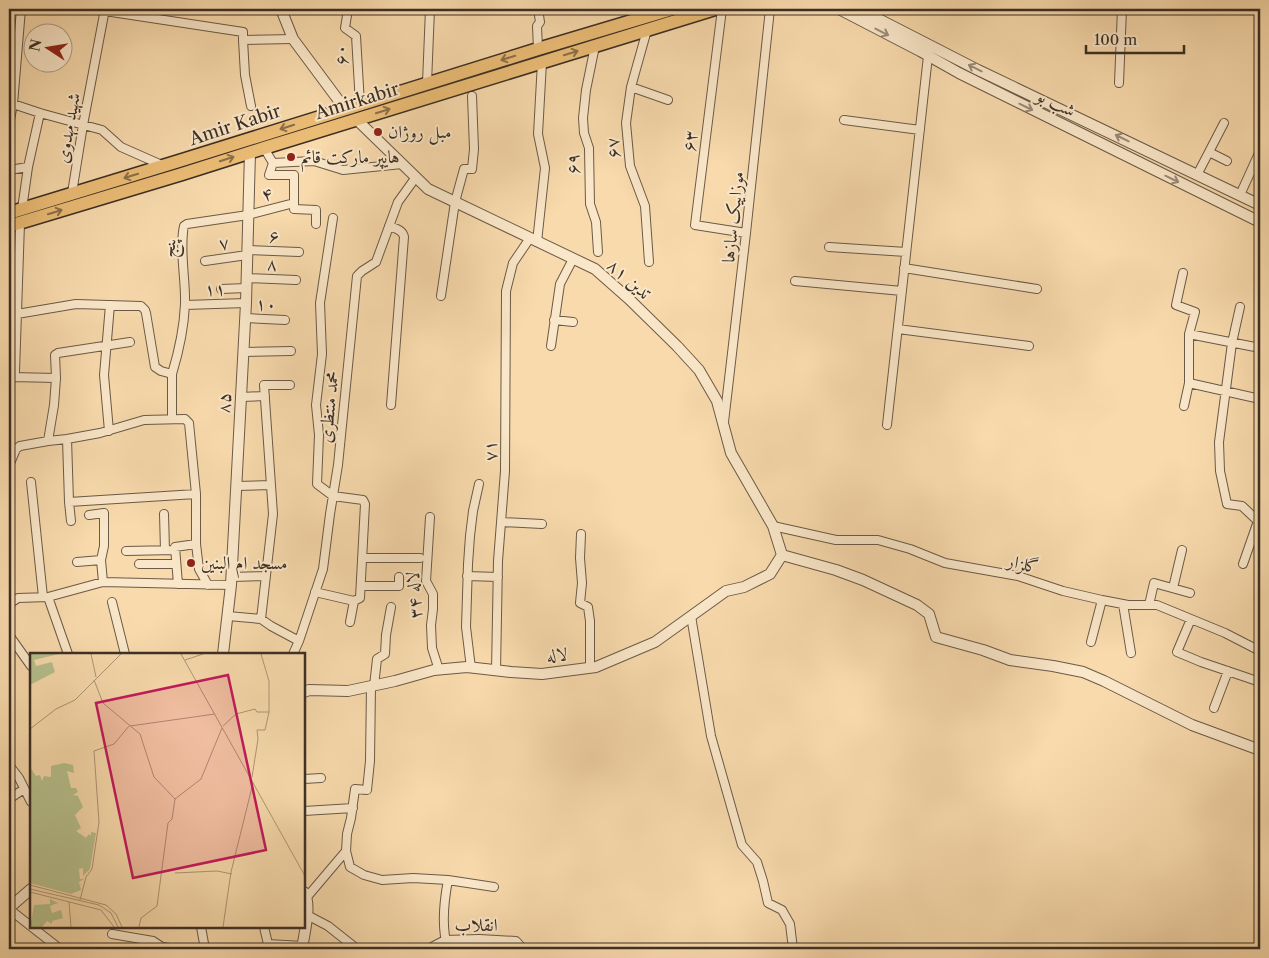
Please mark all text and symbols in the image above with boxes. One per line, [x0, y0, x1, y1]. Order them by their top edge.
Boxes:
north arrow [22, 22, 72, 72]
scale bar [1086, 22, 1184, 54]
one-way arrow [874, 28, 889, 37]
text: 100 m [1094, 30, 1137, 49]
text: N [25, 37, 45, 53]
street label: ۶۰ [329, 43, 353, 67]
one-way arrow [563, 48, 579, 57]
one-way arrow [501, 54, 517, 64]
one-way arrow [968, 63, 983, 72]
street label: Amirkabir [311, 78, 402, 124]
street label: شب بو [1031, 83, 1079, 123]
street label: شهید مهدوی [51, 91, 86, 165]
street label: Amir Kabir [185, 100, 284, 150]
one-way arrow [1018, 103, 1033, 112]
one-way arrow [374, 106, 390, 116]
place label: مبل روژان [388, 121, 452, 145]
one-way arrow [279, 123, 295, 133]
marker: مبل روژان [372, 126, 384, 138]
street label: ۶۳ [678, 129, 702, 153]
one-way arrow [1115, 133, 1130, 143]
street label: ۶۷ [601, 136, 625, 160]
place label: هایپر مارکت قائم [301, 146, 400, 173]
marker: هایپر مارکت قائم [285, 151, 297, 163]
street label: ۶۹ [562, 153, 584, 175]
one-way arrow [219, 154, 235, 164]
street label: موزاییک سازها [717, 170, 750, 264]
one-way arrow [124, 171, 140, 181]
one-way arrow [1164, 175, 1179, 184]
street label: ۴ [259, 182, 275, 206]
one-way arrow [47, 207, 63, 217]
street label: ۶ [268, 225, 280, 247]
street label: ۷ [217, 231, 231, 255]
street label: پنج [158, 238, 185, 258]
street label: ۸ [266, 253, 278, 275]
street label: تدین ۸۱ [603, 254, 656, 304]
street label: ۱۱ [204, 278, 226, 300]
street label: ۱۰ [255, 292, 277, 316]
street label: محمد منتظری [314, 370, 345, 444]
street label: ۸۵ [212, 392, 236, 414]
street label: ۷۱ [479, 440, 501, 462]
street label: گلزار [1003, 549, 1041, 579]
place label: مسجد ام البنین [201, 552, 287, 579]
marker: مسجد ام البنین [185, 557, 197, 569]
street label: لاله ۳۴ [401, 571, 427, 619]
street label: لاله [545, 643, 569, 667]
inset map [30, 653, 305, 928]
street label: انقلاب [454, 914, 498, 936]

